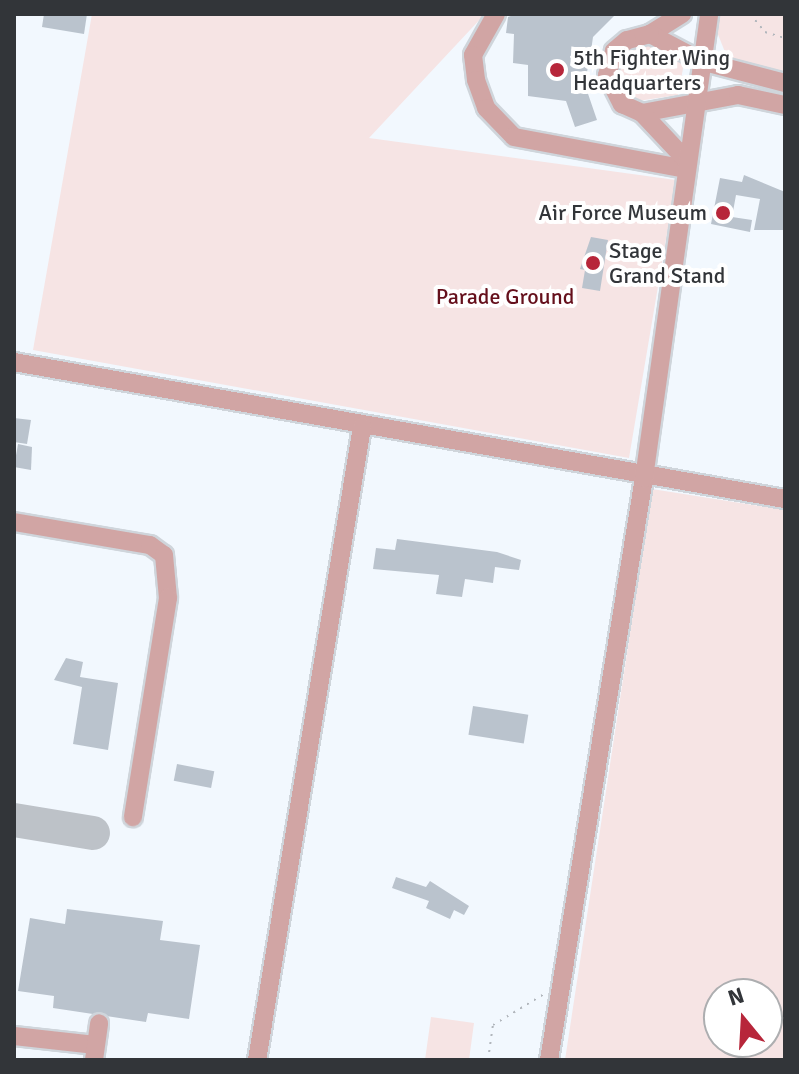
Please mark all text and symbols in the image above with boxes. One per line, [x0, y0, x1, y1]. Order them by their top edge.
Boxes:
place label: 5th Fighter Wing Headquarters [573, 44, 730, 96]
marker: 5th Fighter Wing Headquarters [548, 61, 566, 79]
place label: Air Force Museum [539, 200, 707, 226]
marker: Air Force Museum [714, 204, 732, 222]
place label: Stage Grand Stand [609, 237, 725, 288]
marker: Stage Grand Stand [584, 254, 602, 272]
park label: Parade Ground [436, 284, 574, 310]
north arrow [703, 978, 783, 1058]
text: N [725, 981, 748, 1012]

